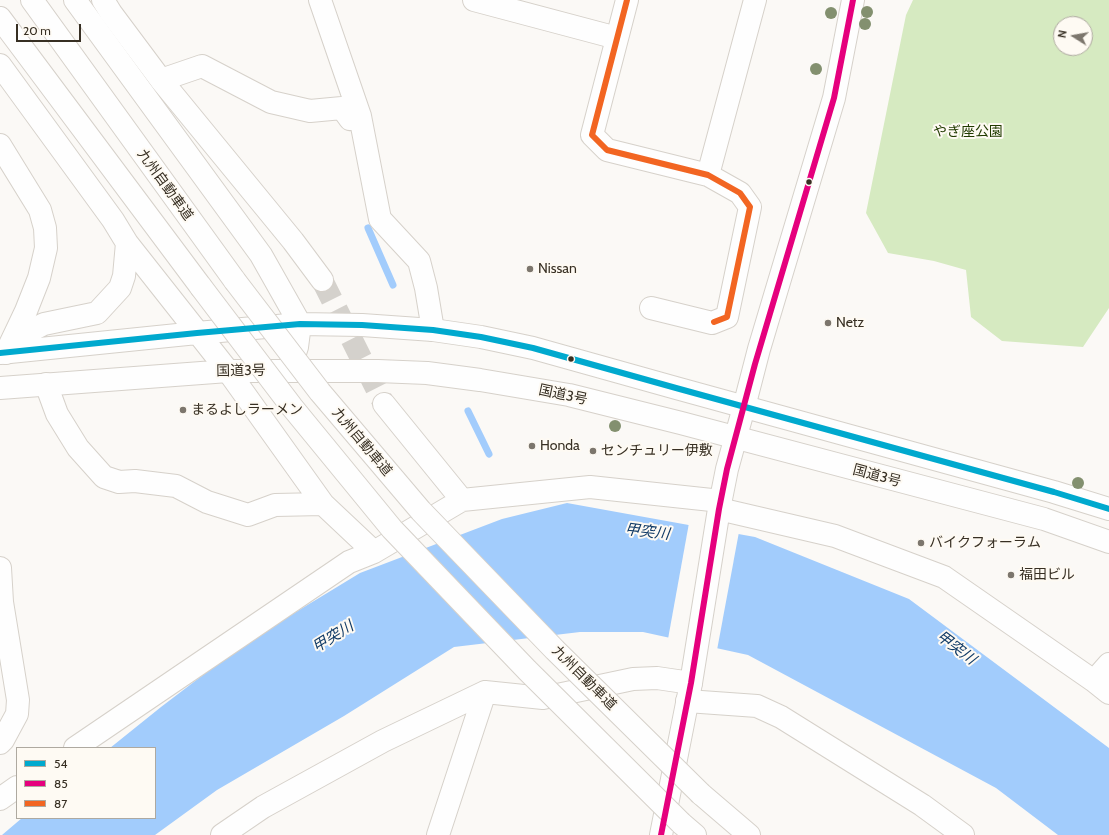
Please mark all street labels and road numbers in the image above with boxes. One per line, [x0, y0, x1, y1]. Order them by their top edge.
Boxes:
street label: 九州自動車道 [134, 146, 196, 224]
street label: 国道3号 [216, 362, 266, 380]
street label: 国道3号 [537, 382, 589, 408]
street label: 九州自動車道 [329, 404, 395, 480]
street label: 国道3号 [851, 461, 903, 491]
street label: 九州自動車道 [548, 642, 620, 714]

